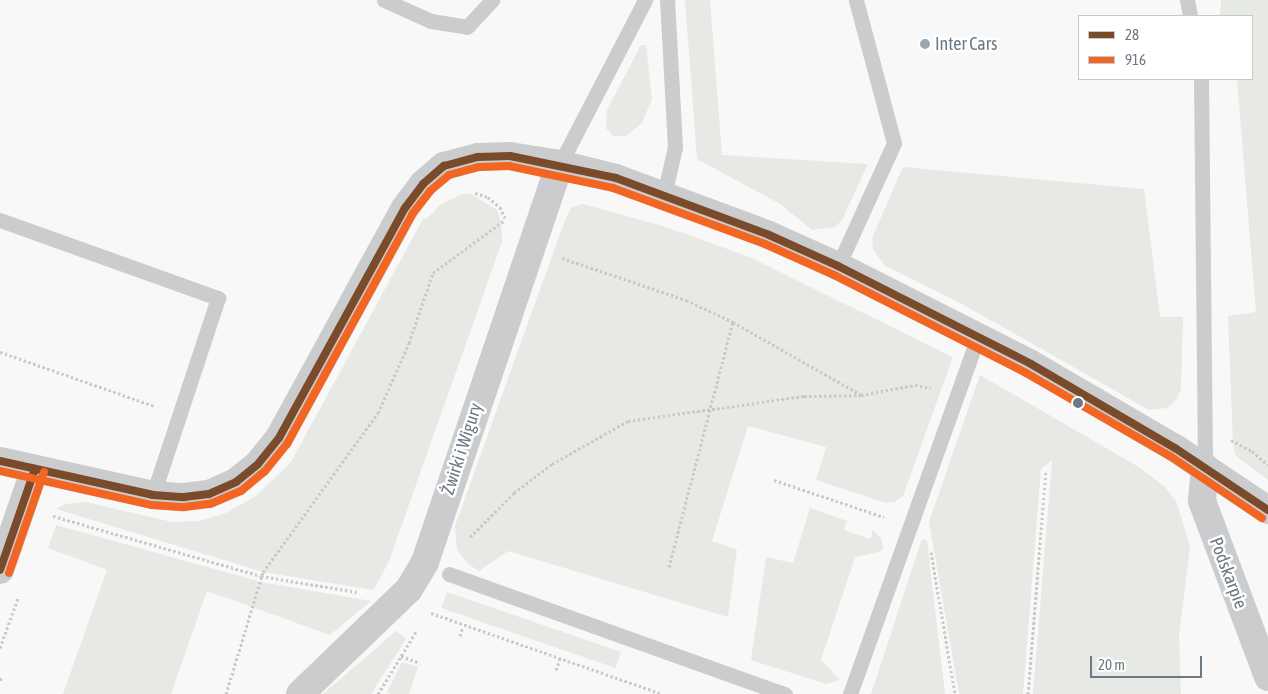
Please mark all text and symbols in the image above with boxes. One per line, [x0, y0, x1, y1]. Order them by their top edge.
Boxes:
legend [1078, 15, 1253, 80]
text: 28 [1125, 26, 1139, 43]
place label: Inter Cars [935, 33, 997, 55]
marker: Inter Cars [919, 38, 931, 50]
text: 916 [1125, 51, 1146, 68]
unlabelled marker [1073, 398, 1083, 408]
street label: Żwirki i Wigury [437, 400, 487, 498]
street label: Podskarpie [1205, 534, 1251, 612]
scale bar [1093, 646, 1206, 678]
text: 20 m [1098, 656, 1125, 673]

